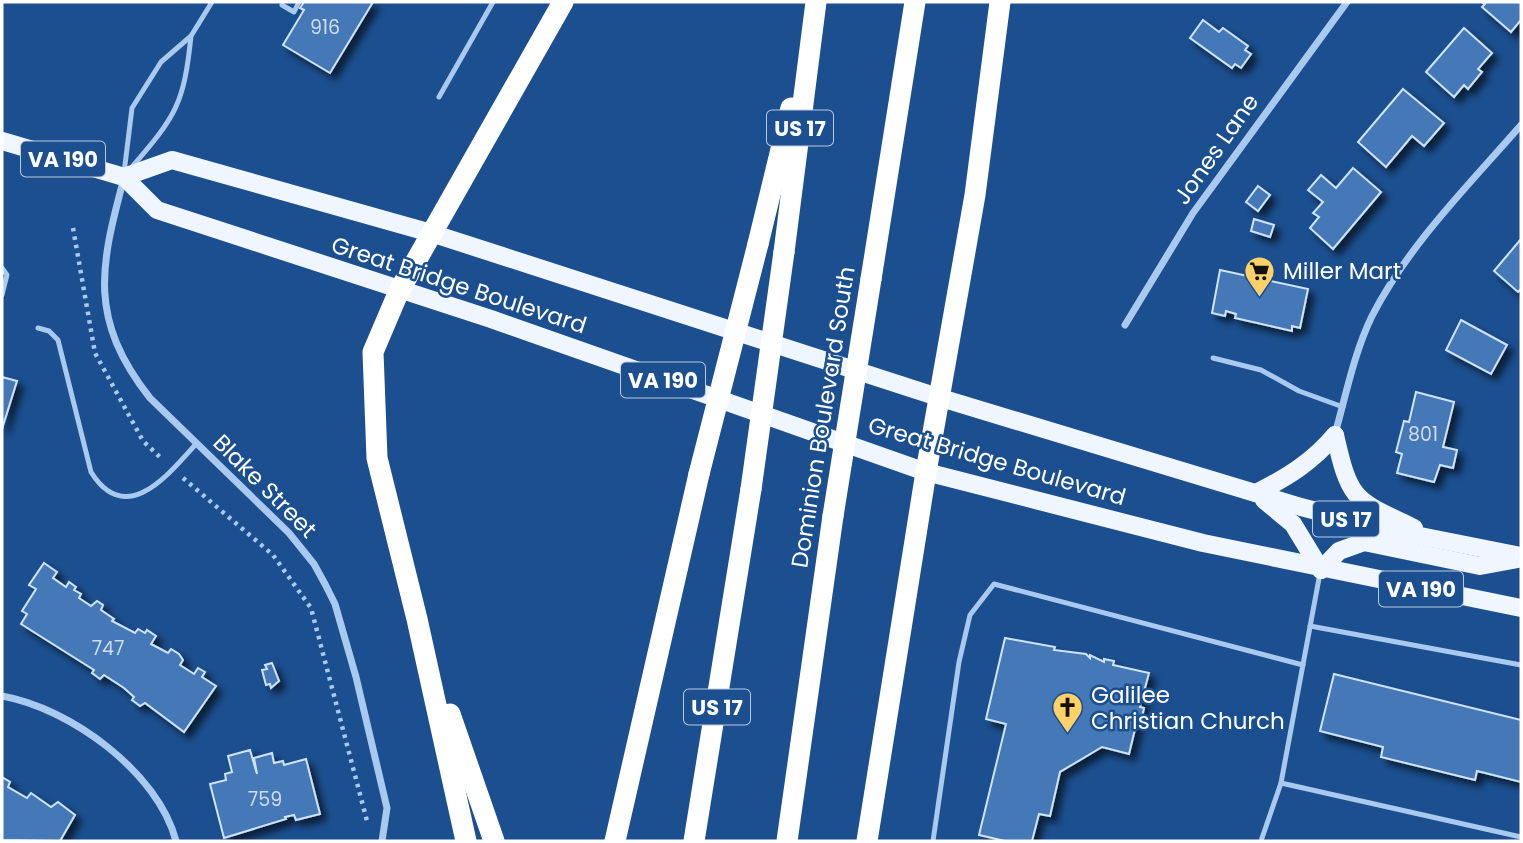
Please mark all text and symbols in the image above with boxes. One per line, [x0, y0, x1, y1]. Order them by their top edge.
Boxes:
house number: 916 [310, 14, 340, 41]
street label: Jones Lane [1166, 87, 1266, 211]
road number: US 17 [767, 110, 833, 146]
road number: VA 190 [21, 142, 105, 176]
street label: Great Bridge Boulevard [327, 229, 591, 341]
supermarket icon: Miller Mart [1243, 254, 1277, 298]
place label: Miller Mart [1283, 255, 1401, 287]
street label: Dominion Boulevard South [783, 264, 863, 570]
road number: VA 190 [621, 362, 705, 398]
street label: Great Bridge Boulevard [864, 409, 1130, 513]
house number: 801 [1408, 421, 1438, 448]
street label: Blake Street [206, 427, 324, 545]
road number: US 17 [1313, 502, 1379, 536]
road number: VA 190 [1379, 572, 1463, 606]
house number: 747 [92, 635, 124, 662]
place label: Galilee Christian Church [1091, 679, 1285, 737]
road number: US 17 [684, 690, 750, 724]
church icon: Galilee Christian Church [1051, 691, 1085, 735]
house number: 759 [248, 786, 282, 813]

